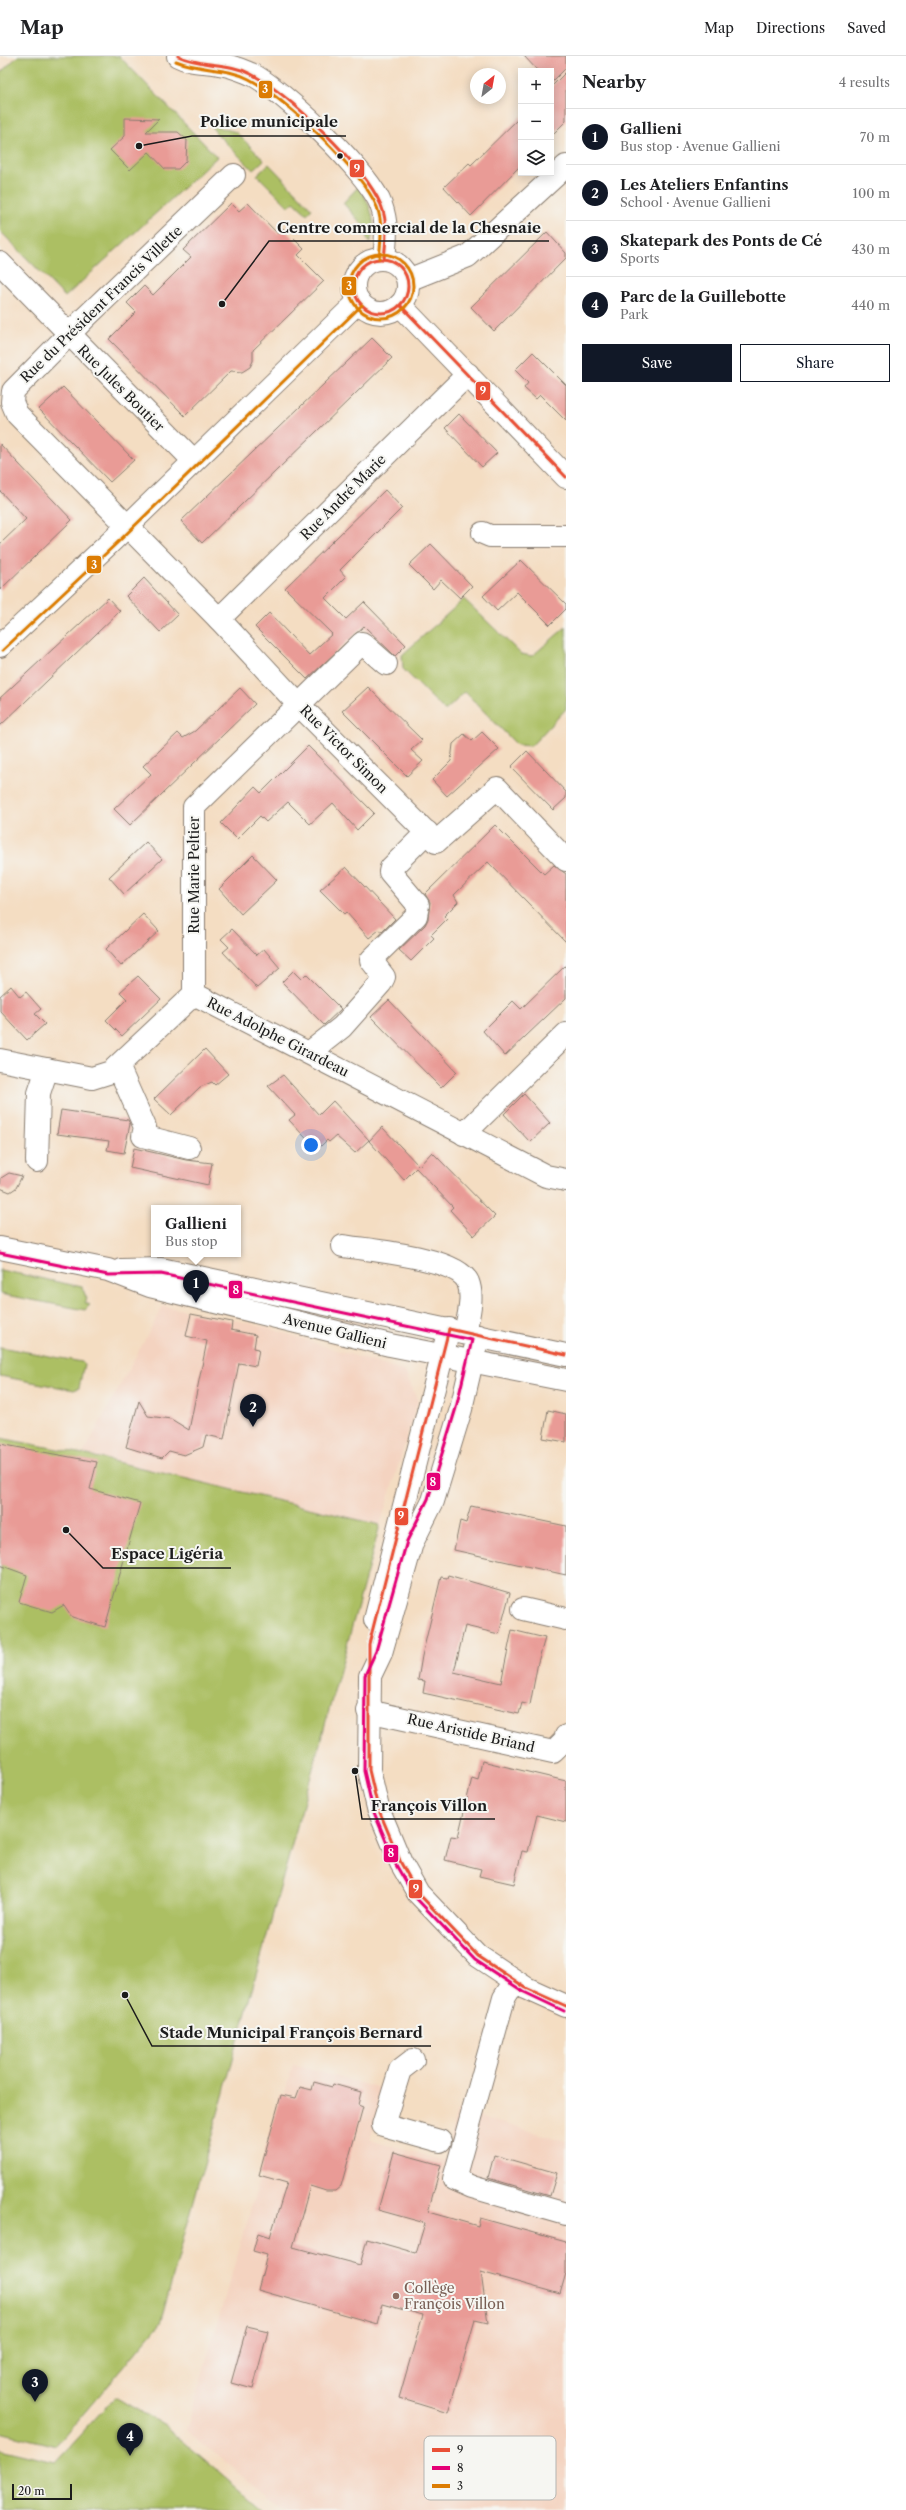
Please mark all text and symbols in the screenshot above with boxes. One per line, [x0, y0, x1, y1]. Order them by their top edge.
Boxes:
text: Map [20, 16, 64, 39]
text: Map [704, 19, 734, 37]
text: Directions [756, 19, 825, 37]
text: Saved [847, 19, 886, 37]
north arrow [470, 68, 506, 104]
map controls [518, 68, 554, 176]
button: + [518, 68, 554, 104]
text: Nearby [582, 72, 646, 92]
text: 4 results [839, 74, 890, 90]
line badge: 3 [258, 80, 273, 99]
text: 3 [262, 82, 268, 96]
button: − [518, 104, 554, 140]
callout: Police municipale [192, 109, 346, 136]
text: Police municipale [200, 112, 338, 131]
text: Gallieni [620, 119, 682, 138]
text: 1 [592, 129, 598, 145]
text: 70 m [860, 129, 890, 145]
text: Bus stop · Avenue Gallieni [620, 138, 781, 154]
button: layers [518, 140, 554, 176]
unlabelled marker [335, 151, 345, 161]
line badge: 9 [349, 159, 365, 178]
text: 9 [354, 162, 361, 176]
text: Les Ateliers Enfantins [620, 175, 789, 194]
text: 2 [591, 185, 599, 201]
text: 100 m [852, 185, 890, 201]
text: School · Avenue Gallieni [620, 194, 771, 210]
callout: Centre commercial de la Chesnaie [269, 214, 549, 241]
text: Centre commercial de la Chesnaie [277, 218, 541, 237]
street label: Rue du Président Francis Villette [16, 222, 186, 386]
text: Skatepark des Ponts de Cé [620, 231, 822, 250]
text: 3 [591, 241, 599, 257]
text: 430 m [852, 241, 890, 257]
text: Sports [620, 250, 659, 266]
line badge: 3 [341, 276, 357, 296]
text: 3 [346, 279, 352, 293]
text: Parc de la Guillebotte [620, 287, 786, 306]
text: 4 [591, 297, 599, 313]
text: 440 m [851, 297, 890, 313]
text: Park [620, 306, 648, 322]
street label: Rue Jules Boutier [74, 341, 168, 435]
button: Save [582, 344, 732, 382]
button: Share [740, 344, 890, 382]
line badge: 9 [475, 381, 491, 401]
text: 9 [480, 384, 487, 398]
street label: Rue André Marie [296, 450, 390, 544]
line badge: 3 [86, 555, 102, 574]
text: 3 [91, 558, 97, 572]
street label: Rue Victor Simon [296, 701, 392, 797]
street label: Rue Marie Peltier [185, 816, 203, 934]
street label: Rue Adolphe Girardeau [204, 993, 352, 1081]
your location [301, 1135, 321, 1155]
popup [151, 1205, 241, 1257]
text: Gallieni [165, 1214, 227, 1233]
text: Bus stop [165, 1233, 217, 1249]
pin: 1 [183, 1270, 209, 1303]
line badge: 8 [228, 1280, 243, 1299]
text: 8 [233, 1283, 240, 1297]
street label: Avenue Gallieni [281, 1309, 388, 1353]
pin: 2 [240, 1394, 266, 1427]
line badge: 8 [426, 1472, 441, 1491]
text: 8 [430, 1475, 437, 1489]
line badge: 9 [394, 1507, 409, 1526]
text: 9 [398, 1509, 405, 1523]
callout: Espace Ligéria [103, 1541, 231, 1568]
text: Espace Ligéria [111, 1544, 223, 1563]
street label: Rue Aristide Briand [406, 1710, 537, 1757]
callout: François Villon [362, 1792, 495, 1819]
text: François Villon [371, 1796, 488, 1815]
line badge: 8 [383, 1844, 399, 1863]
text: 8 [388, 1846, 395, 1860]
line badge: 9 [408, 1879, 423, 1899]
text: 9 [413, 1882, 420, 1896]
callout: Stade Municipal François Bernard [152, 2019, 431, 2046]
text: Stade Municipal François Bernard [159, 2023, 423, 2042]
place label: Collège François Villon [404, 2279, 505, 2313]
marker: Collège François Villon [391, 2291, 401, 2301]
pin: 3 [22, 2369, 48, 2402]
pin: 4 [117, 2423, 143, 2456]
legend [424, 2436, 556, 2500]
text: 9 [457, 2443, 463, 2457]
text: 8 [457, 2461, 464, 2475]
text: 3 [457, 2479, 463, 2493]
scale bar [12, 2482, 72, 2501]
text: 20 m [18, 2484, 44, 2498]

